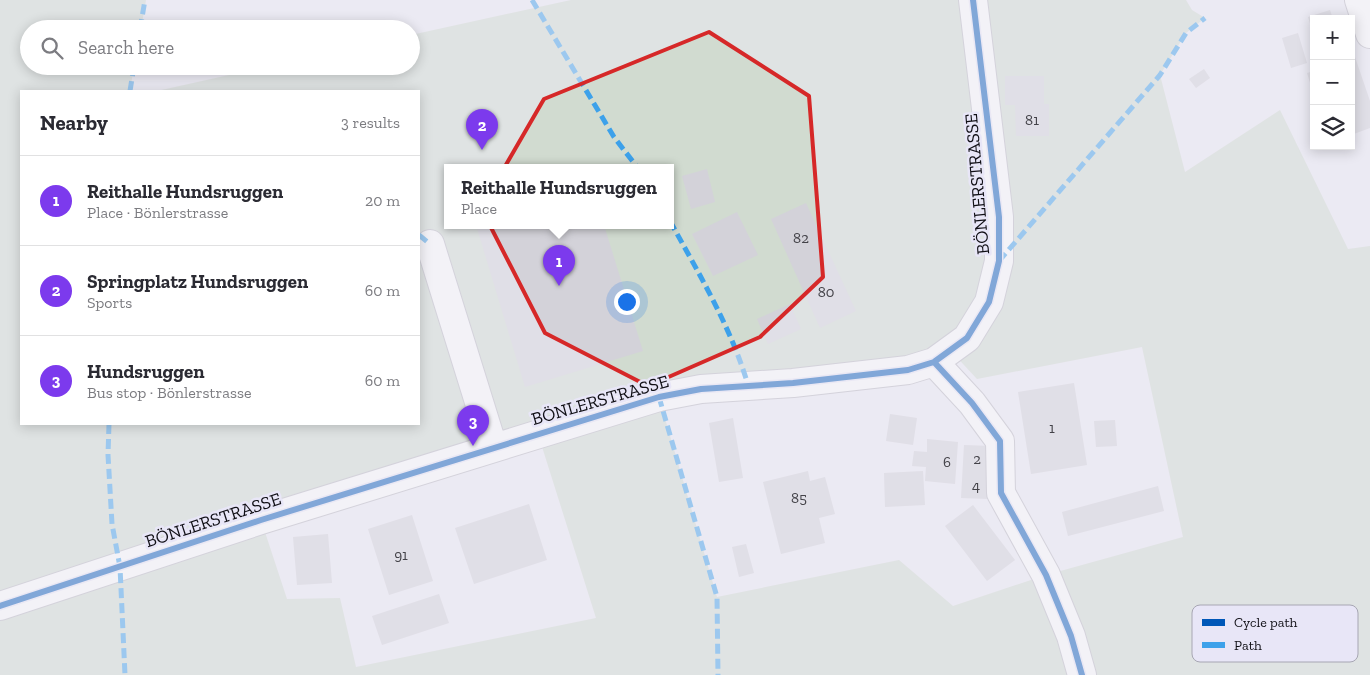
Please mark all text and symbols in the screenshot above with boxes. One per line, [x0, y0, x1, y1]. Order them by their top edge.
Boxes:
map controls [1310, 15, 1355, 150]
button: + [1310, 15, 1355, 60]
search box [20, 20, 420, 75]
icon: search [38, 34, 66, 62]
text: Search here [78, 36, 174, 59]
button: − [1310, 60, 1355, 105]
button: layers [1310, 105, 1355, 150]
pin: 2 [466, 109, 498, 150]
text: Nearby [40, 110, 108, 135]
house number: 81 [1025, 111, 1039, 129]
street label: BÖNLERSTRASSE [960, 112, 994, 256]
text: 3 results [341, 113, 400, 132]
popup [444, 164, 674, 229]
text: Reithalle Hundsruggen [461, 176, 657, 199]
text: Reithalle Hundsruggen [87, 180, 283, 203]
text: 1 [53, 191, 59, 210]
text: 20 m [365, 191, 400, 210]
text: Place [461, 199, 497, 218]
text: Place · Bönlerstrasse [87, 203, 228, 222]
house number: 82 [793, 229, 809, 247]
pin: 1 [543, 245, 575, 286]
text: Springplatz Hundsruggen [87, 270, 308, 293]
text: 2 [52, 281, 60, 300]
text: 60 m [365, 281, 400, 300]
house number: 80 [818, 283, 834, 301]
your location [614, 289, 640, 315]
text: Sports [87, 293, 132, 312]
text: Hundsruggen [87, 360, 205, 383]
street label: BÖNLERSTRASSE [529, 370, 671, 430]
text: 3 [52, 371, 60, 390]
text: 60 m [365, 371, 400, 390]
text: Bus stop · Bönlerstrasse [87, 383, 251, 402]
pin: 3 [457, 405, 489, 446]
house number: 1 [1049, 419, 1055, 437]
house number: 2 [973, 450, 981, 468]
house number: 6 [943, 453, 951, 471]
house number: 4 [972, 477, 980, 495]
street label: BÖNLERSTRASSE [142, 488, 284, 552]
house number: 85 [791, 489, 807, 507]
house number: 91 [394, 546, 408, 564]
legend [1192, 605, 1358, 662]
text: Cycle path [1234, 614, 1298, 631]
text: Path [1234, 637, 1262, 654]

